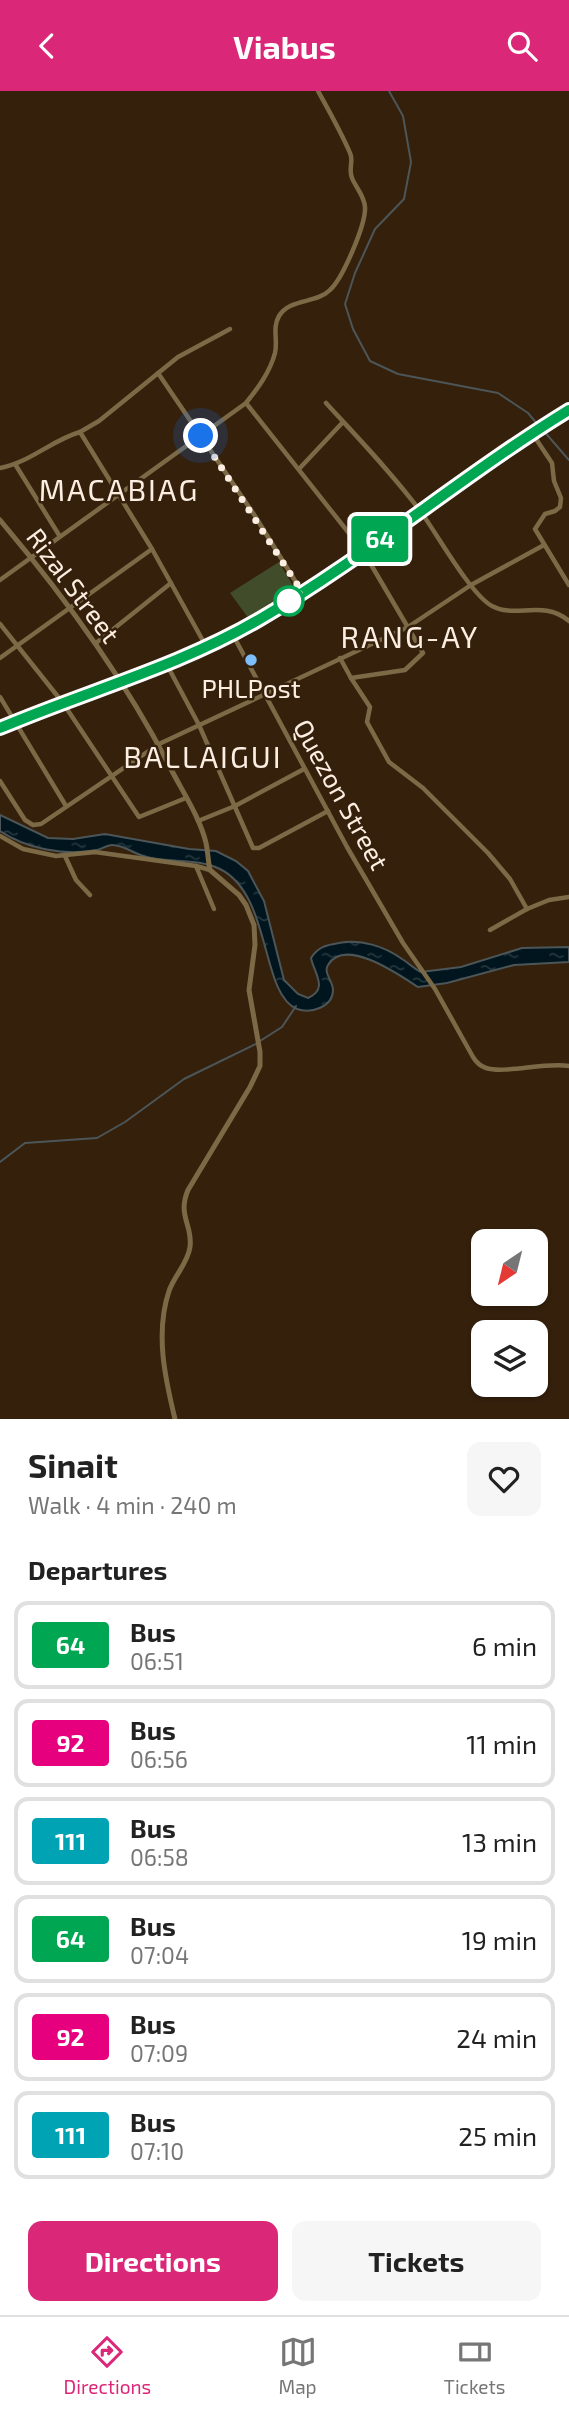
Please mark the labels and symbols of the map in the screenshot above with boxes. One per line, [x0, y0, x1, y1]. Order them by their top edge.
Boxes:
your location [183, 418, 218, 453]
district label: MACABIAG [39, 471, 199, 507]
line badge: 64 [348, 516, 412, 562]
street label: Rizal Street [21, 522, 127, 648]
unlabelled marker [274, 586, 304, 616]
district label: RANG-AY [341, 618, 479, 654]
marker: PHLPost [243, 652, 259, 668]
place label: PHLPost [201, 672, 301, 703]
street label: Quezon Street [288, 713, 396, 875]
district label: BALLAIGUI [123, 738, 283, 774]
north arrow [471, 1229, 548, 1305]

